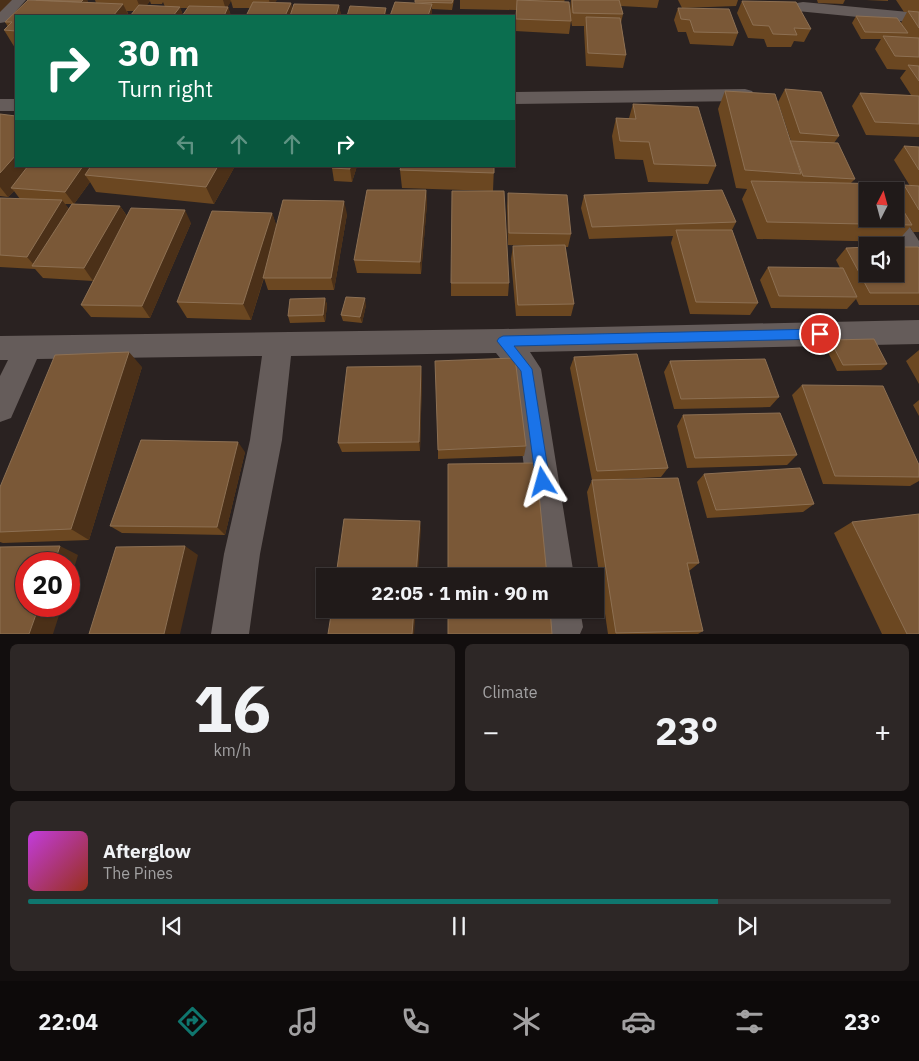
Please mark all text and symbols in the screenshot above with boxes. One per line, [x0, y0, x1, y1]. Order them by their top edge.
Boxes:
text: 30 m [118, 30, 200, 76]
icon: right [35, 35, 100, 100]
text: Turn right [118, 74, 213, 103]
icon: left [172, 130, 200, 158]
icon: ahead [225, 130, 253, 158]
icon: ahead [278, 130, 306, 158]
icon: right [331, 130, 359, 158]
north arrow [859, 182, 904, 228]
map controls [859, 182, 904, 282]
button: sound [859, 237, 904, 282]
pin [799, 313, 841, 355]
icon: arrive [806, 320, 834, 348]
position arrow [516, 455, 568, 507]
speed limit sign: 20 [15, 552, 80, 617]
text: 22:05 · 1 min · 90 m [371, 581, 549, 605]
text: 16 [193, 665, 271, 750]
text: Climate [483, 682, 538, 702]
text: 23° [655, 706, 718, 755]
text: − [483, 713, 499, 750]
text: + [874, 713, 891, 750]
text: km/h [213, 740, 251, 760]
text: Afterglow [103, 839, 191, 863]
text: The Pines [103, 863, 173, 883]
icon: previous [158, 912, 186, 940]
icon: pause [445, 912, 473, 940]
icon: next [733, 912, 761, 940]
icon: directions [175, 1004, 210, 1039]
icon: music [286, 1004, 321, 1039]
icon: phone [398, 1004, 433, 1039]
icon: climate [509, 1004, 544, 1039]
icon: car [621, 1004, 656, 1039]
icon: filters [732, 1004, 767, 1039]
text: 22:04 [38, 1007, 98, 1036]
text: 23° [844, 1007, 881, 1036]

